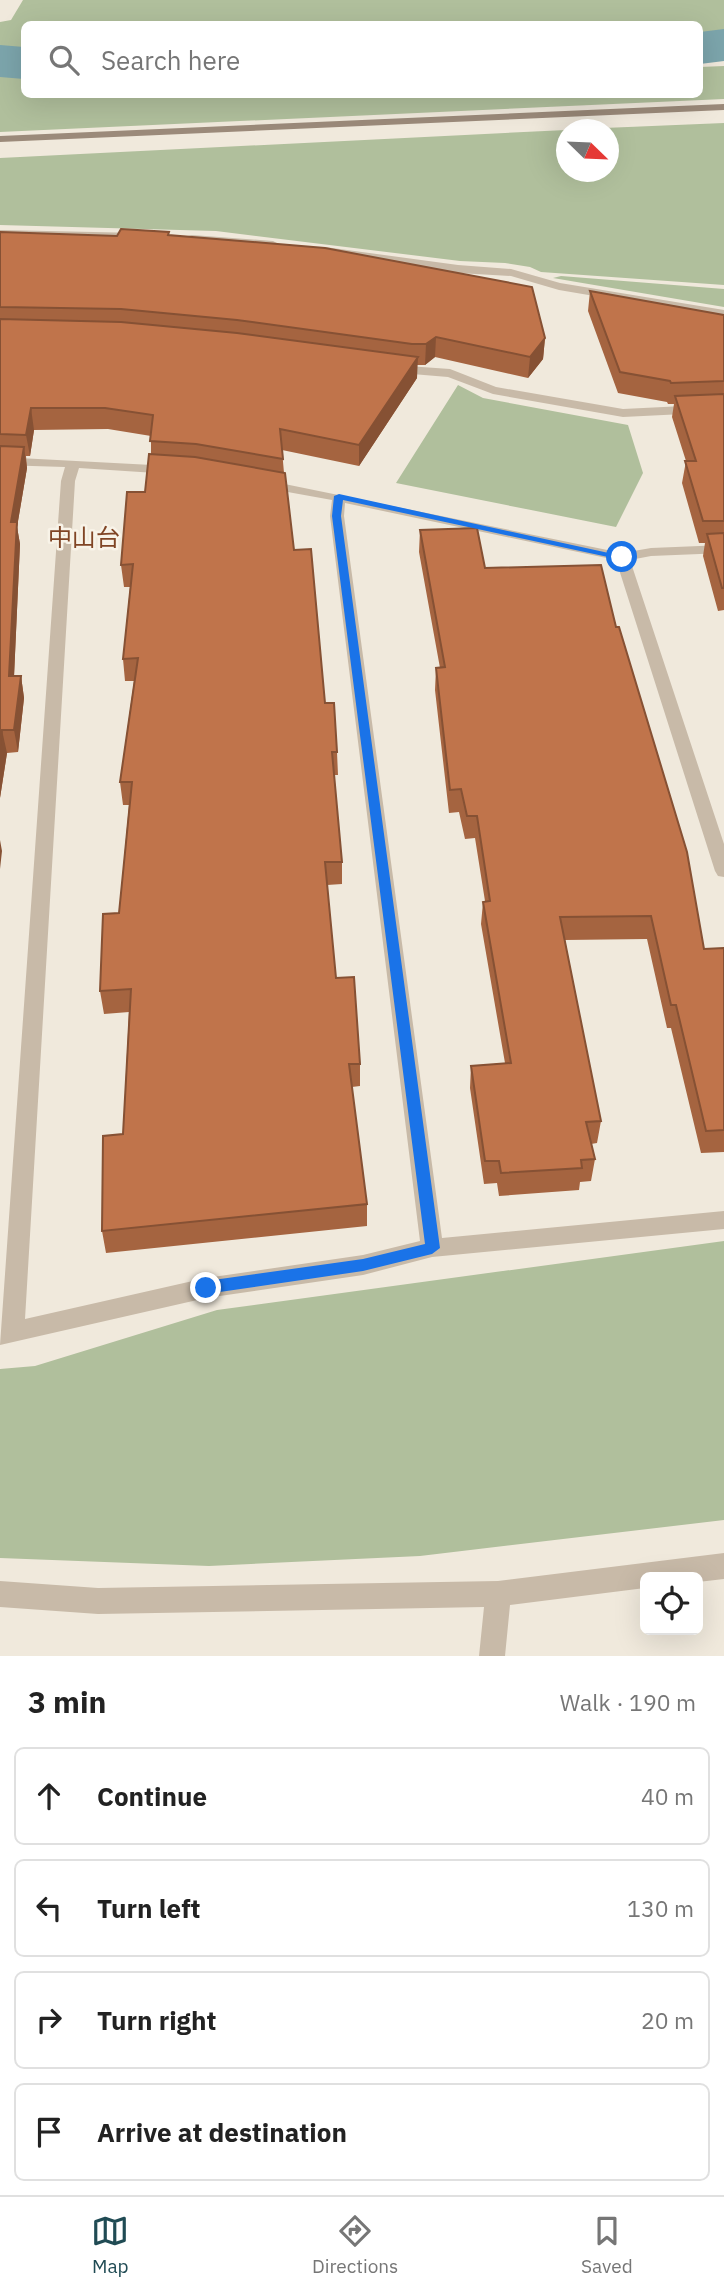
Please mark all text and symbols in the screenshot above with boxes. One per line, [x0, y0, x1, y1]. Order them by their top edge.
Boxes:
search box [21, 21, 703, 98]
icon: search [45, 41, 83, 79]
text: Search here [101, 43, 240, 77]
north arrow [556, 119, 619, 182]
district label: 中山台 [48, 521, 120, 553]
route start [606, 541, 637, 572]
route end [190, 1272, 221, 1303]
map controls [640, 1572, 703, 1635]
button: locate [640, 1572, 703, 1635]
text: 3 min [28, 1682, 106, 1721]
text: Walk · 190 m [560, 1687, 696, 1717]
icon: ahead [30, 1777, 68, 1815]
text: Continue [97, 1779, 207, 1813]
text: 40 m [641, 1781, 694, 1811]
icon: left [30, 1889, 68, 1927]
text: Turn left [97, 1891, 200, 1925]
text: 130 m [627, 1893, 694, 1923]
icon: right [30, 2001, 68, 2039]
text: Turn right [97, 2003, 216, 2037]
text: 20 m [641, 2005, 694, 2035]
icon: arrive [30, 2113, 68, 2151]
text: Arrive at destination [97, 2115, 347, 2149]
tab: Map [91, 2212, 129, 2278]
tab: Directions [312, 2212, 398, 2278]
tab: Saved [581, 2212, 633, 2278]

